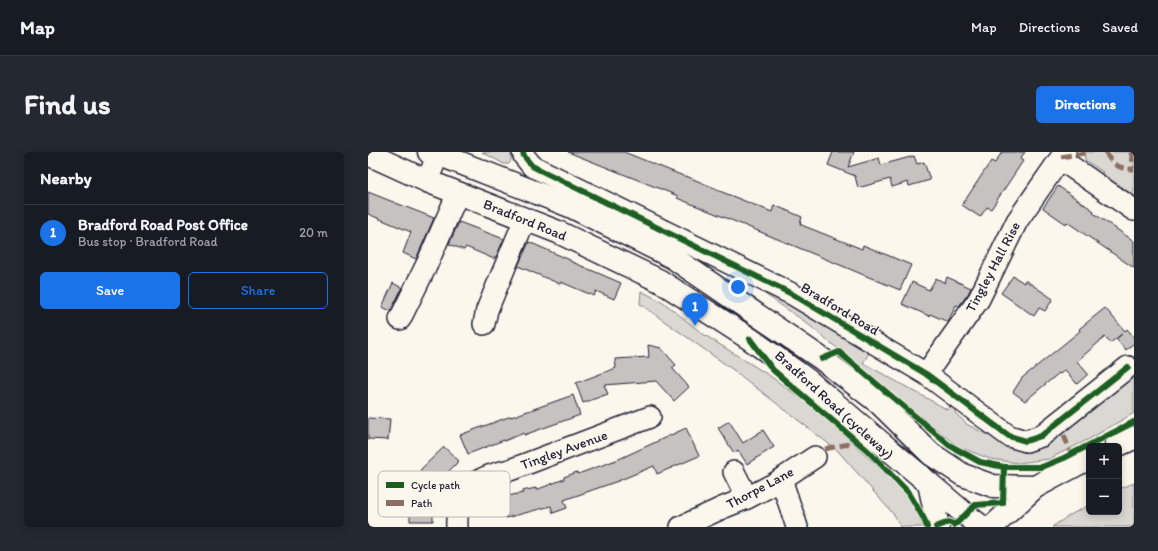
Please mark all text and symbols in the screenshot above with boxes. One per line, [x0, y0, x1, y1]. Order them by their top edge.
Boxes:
text: Map [20, 16, 55, 39]
text: Map [971, 19, 997, 36]
text: Directions [1019, 19, 1080, 36]
text: Saved [1102, 19, 1138, 36]
button: Directions [1036, 86, 1134, 123]
text: Find us [24, 87, 111, 121]
text: Nearby [40, 168, 92, 188]
street label: Bradford Road [481, 196, 570, 245]
text: Bradford Road Post Office [78, 216, 248, 234]
street label: Tingley Hall Rise [962, 219, 1024, 315]
text: 1 [50, 225, 56, 240]
text: 20 m [299, 225, 328, 240]
text: Bus stop · Bradford Road [78, 234, 218, 249]
button: Save [40, 272, 180, 309]
button: Share [188, 272, 328, 309]
your location [728, 277, 748, 297]
street label: Bradford Road [798, 279, 883, 339]
pin: 1 [682, 293, 708, 326]
street label: Bradford Road (cycleway) [771, 347, 897, 463]
street label: Tingley Avenue [518, 426, 610, 474]
map controls [1086, 443, 1122, 515]
button: + [1086, 443, 1122, 479]
street label: Thorpe Lane [723, 463, 797, 513]
legend [378, 471, 510, 517]
text: Cycle path [411, 479, 460, 492]
button: − [1086, 479, 1122, 515]
text: Path [411, 497, 433, 510]

